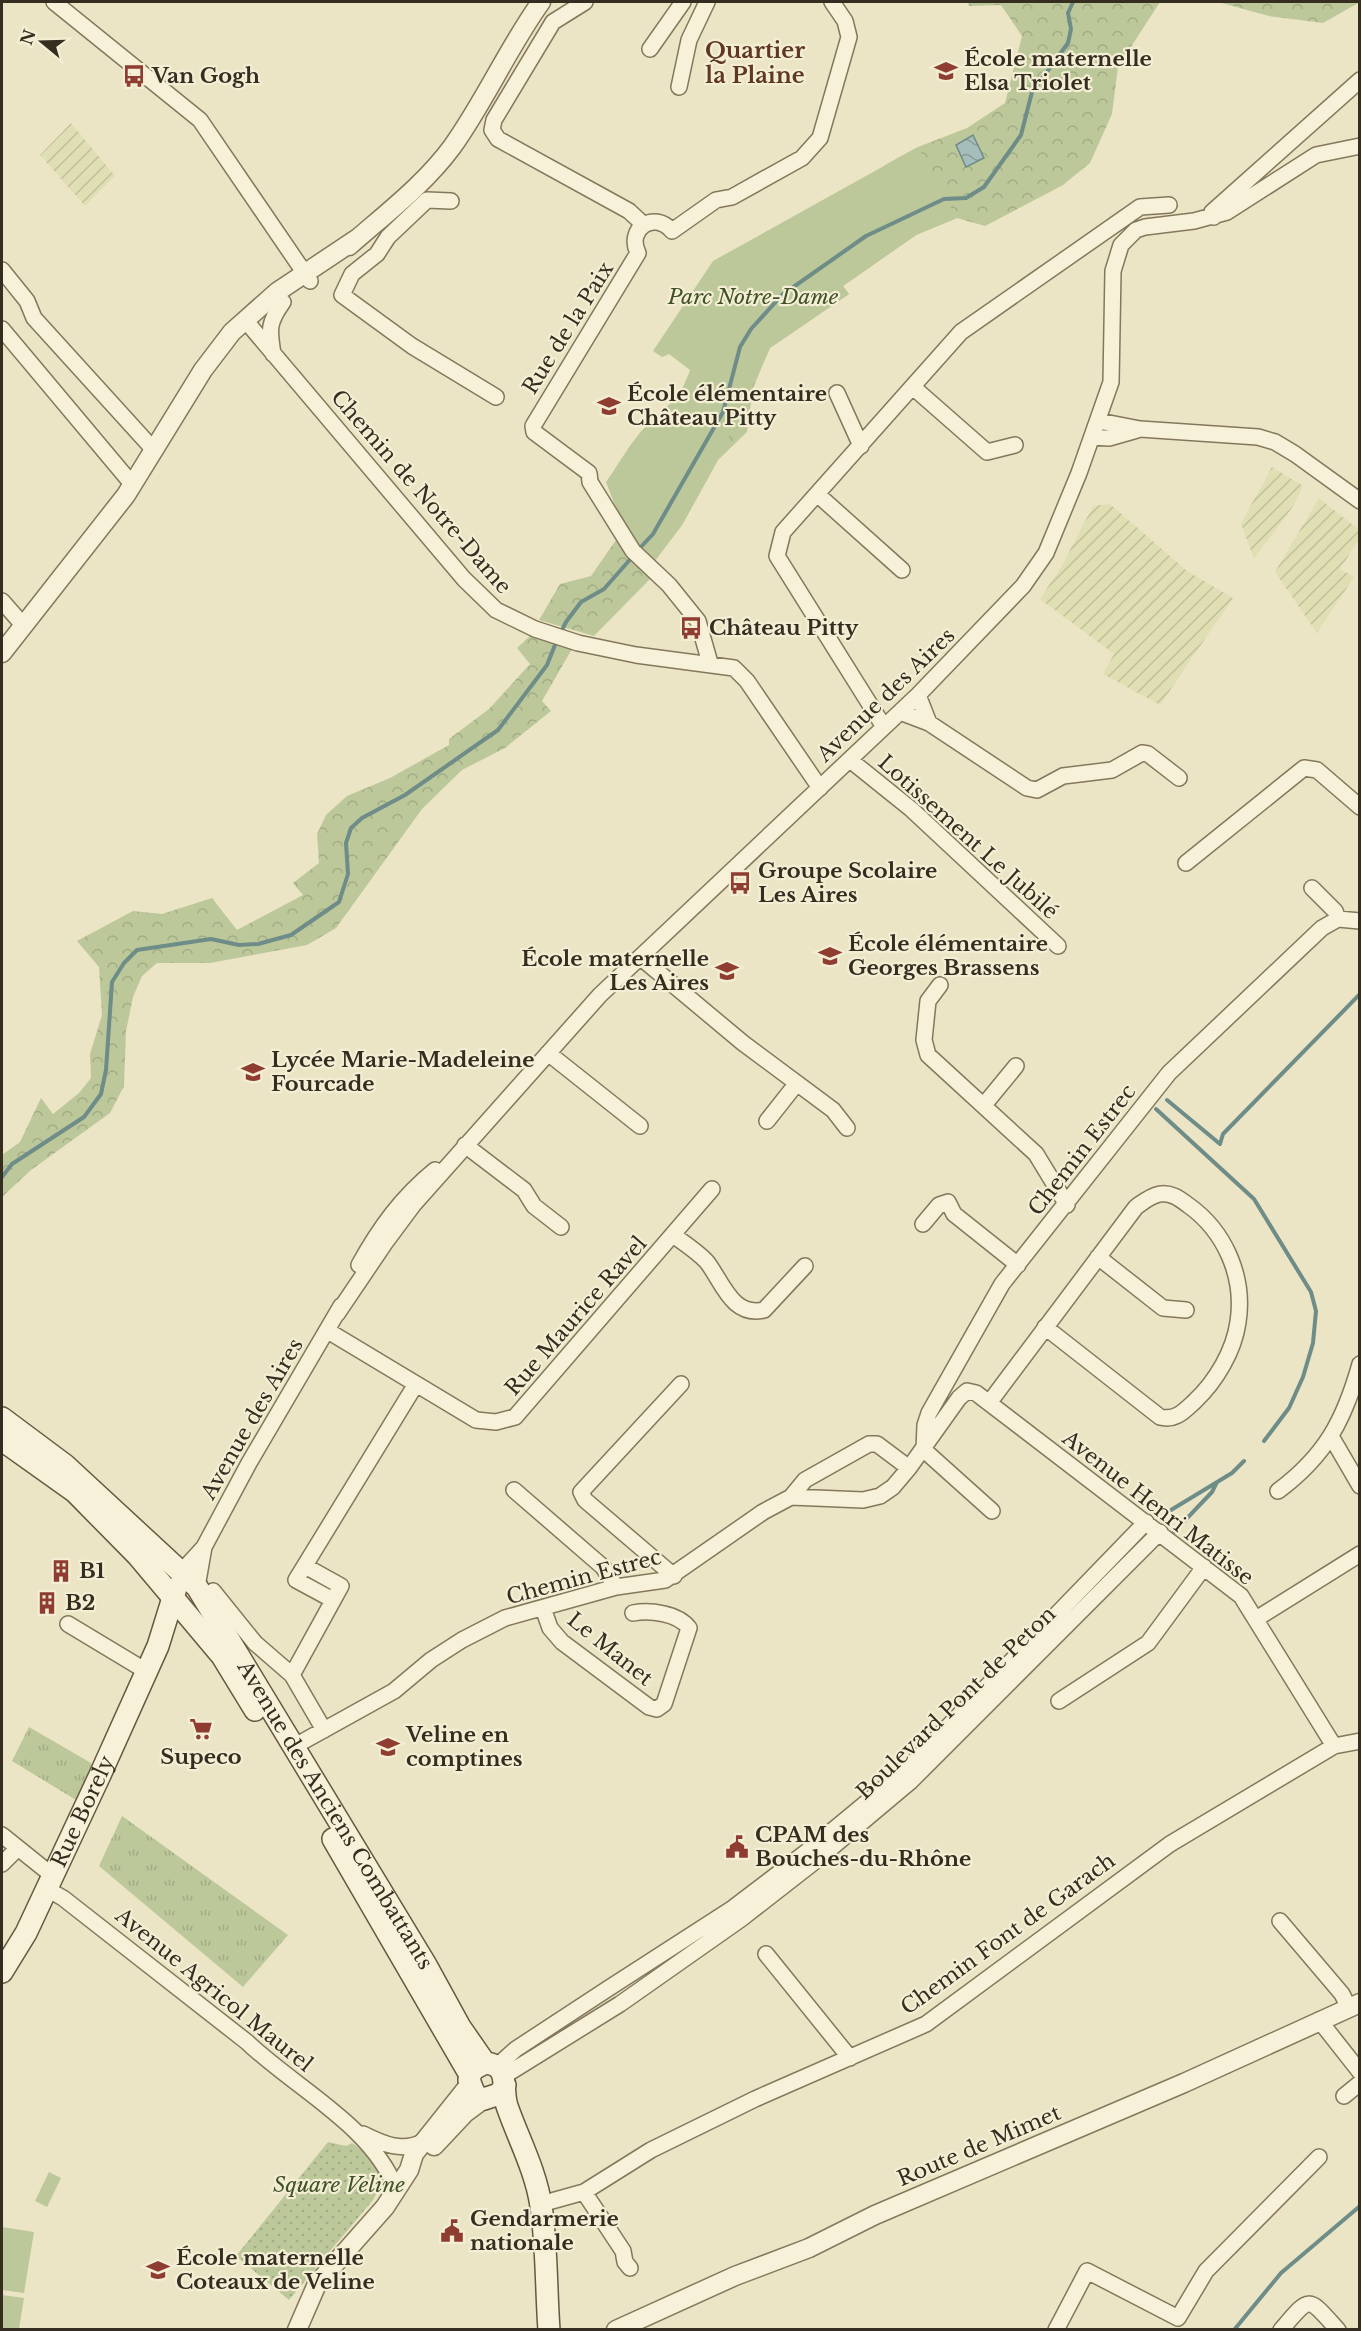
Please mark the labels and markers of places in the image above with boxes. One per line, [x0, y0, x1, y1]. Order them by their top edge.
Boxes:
place label: École maternelle Elsa Triolet [964, 46, 1152, 96]
school or university icon: École maternelle Elsa Triolet [933, 58, 959, 84]
bus stop icon: Van Gogh [121, 63, 147, 89]
place label: Van Gogh [151, 63, 260, 89]
place label: École élémentaire Château Pitty [627, 381, 827, 431]
school or university icon: École élémentaire Château Pitty [596, 393, 622, 419]
bus stop icon: Château Pitty [678, 615, 704, 641]
place label: Château Pitty [709, 615, 859, 641]
place label: Groupe Scolaire Les Aires [758, 858, 937, 908]
bus stop icon: Groupe Scolaire Les Aires [727, 870, 753, 896]
place label: École élémentaire Georges Brassens [848, 931, 1048, 981]
school or university icon: École élémentaire Georges Brassens [817, 943, 843, 969]
place label: École maternelle Les Aires [521, 946, 709, 996]
school or university icon: École maternelle Les Aires [714, 958, 740, 984]
place label: Lycée Marie-Madeleine Fourcade [271, 1047, 535, 1097]
school or university icon: Lycée Marie-Madeleine Fourcade [240, 1059, 266, 1085]
building icon: B1 [48, 1558, 74, 1584]
place label: B1 [79, 1558, 105, 1584]
building icon: B2 [34, 1590, 60, 1616]
place label: B2 [65, 1590, 95, 1616]
supermarket icon: Supeco [188, 1716, 214, 1742]
place label: Veline en comptines [405, 1722, 523, 1772]
school or university icon: Veline en comptines [375, 1734, 401, 1760]
place label: Supeco [160, 1744, 242, 1770]
place label: CPAM des Bouches-du-Rhône [755, 1822, 971, 1872]
public building icon: CPAM des Bouches-du-Rhône [724, 1834, 750, 1860]
place label: Gendarmerie nationale [470, 2206, 619, 2256]
public building icon: Gendarmerie nationale [439, 2218, 465, 2244]
place label: École maternelle Coteaux de Veline [176, 2245, 375, 2295]
school or university icon: École maternelle Coteaux de Veline [145, 2257, 171, 2283]

